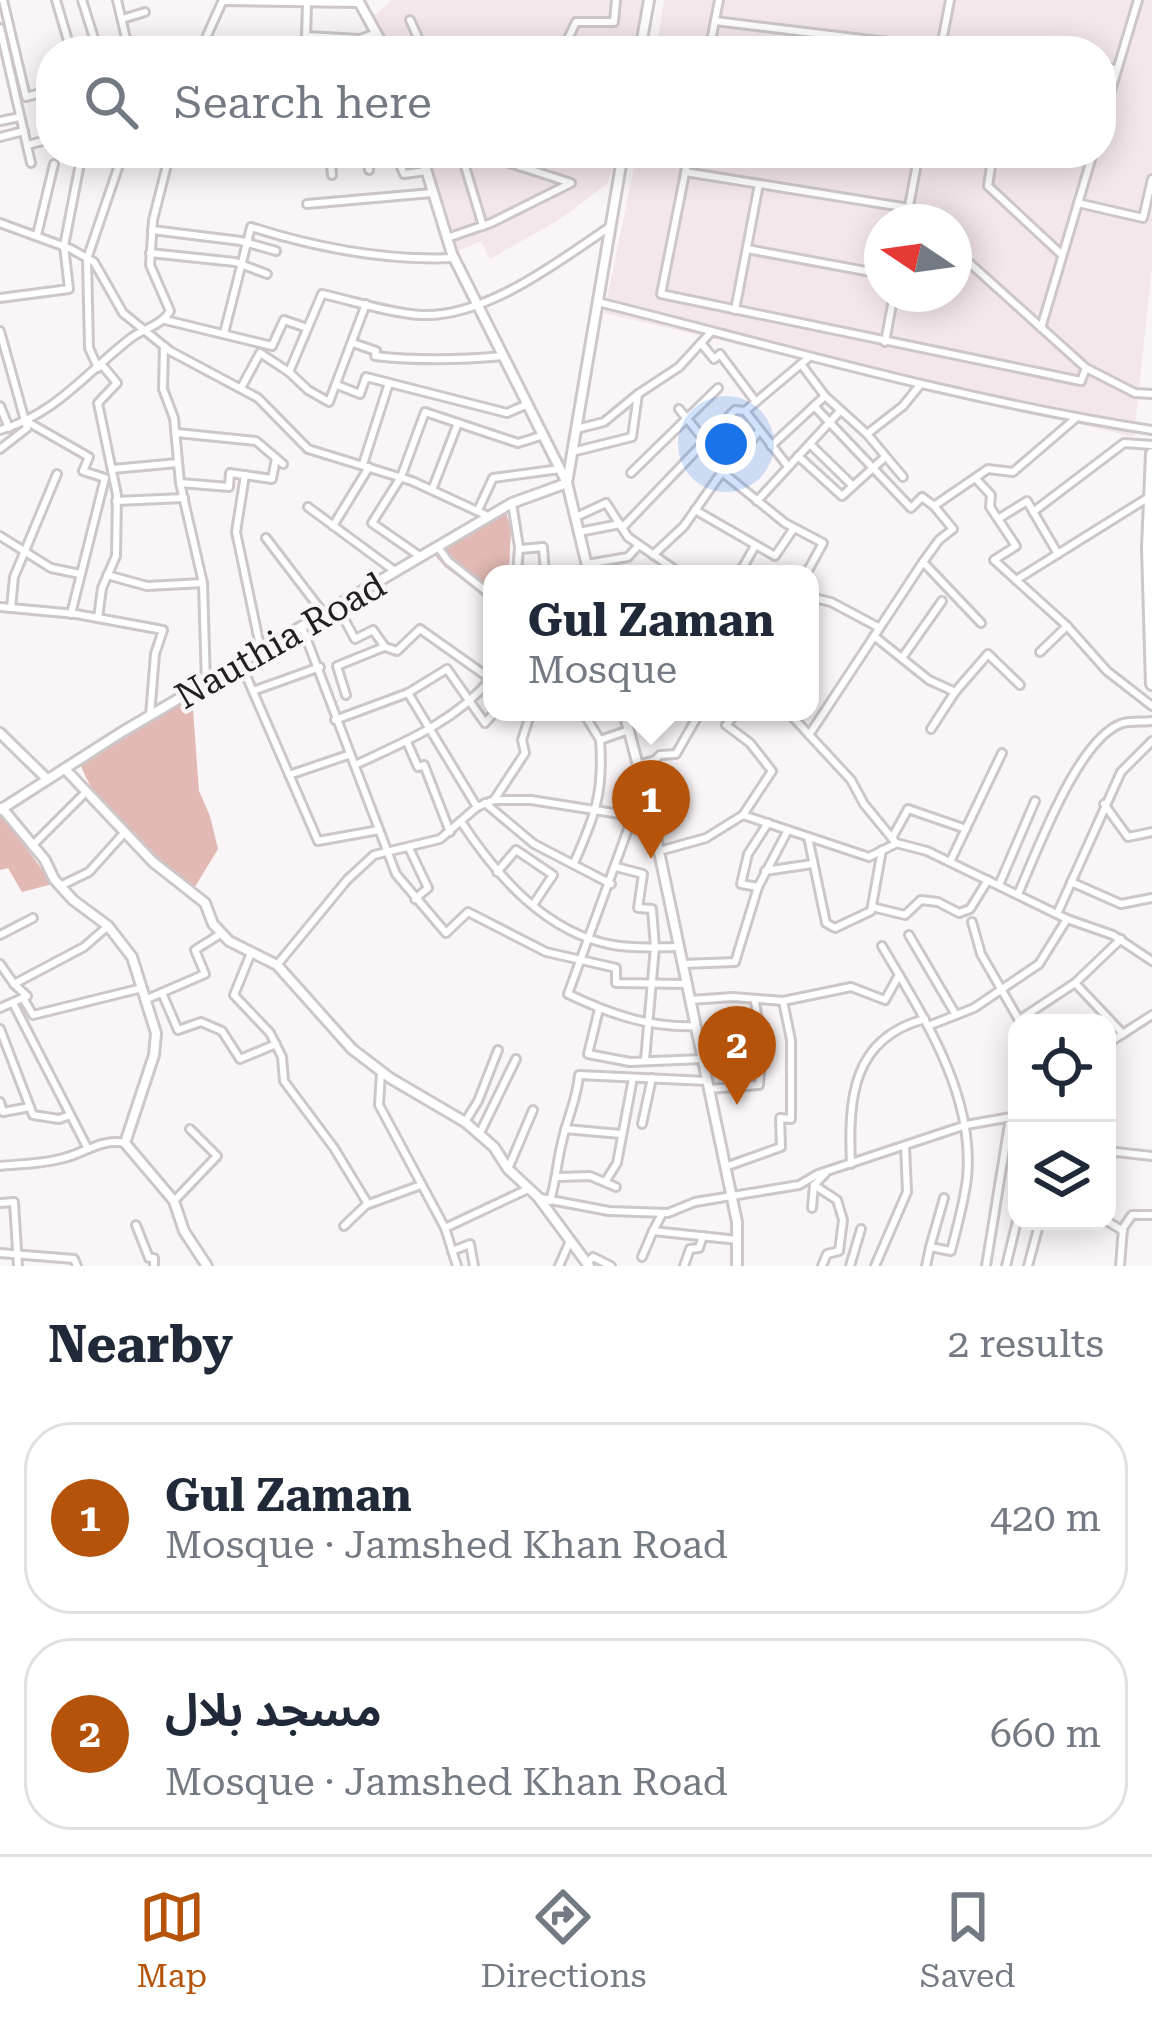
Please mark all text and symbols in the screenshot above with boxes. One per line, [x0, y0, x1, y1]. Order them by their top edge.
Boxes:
search box [36, 36, 1116, 168]
icon: search [78, 69, 144, 135]
text: Search here [174, 76, 432, 129]
north arrow [864, 204, 972, 312]
your location [696, 414, 756, 474]
street label: Nauthia Road [168, 564, 393, 718]
popup [483, 565, 819, 721]
text: Gul Zaman [528, 594, 774, 647]
text: Mosque [528, 647, 677, 693]
pin: 1 [612, 760, 690, 859]
pin: 2 [698, 1006, 776, 1105]
map controls [1008, 1014, 1116, 1230]
button: locate [1008, 1014, 1116, 1122]
button: layers [1008, 1122, 1116, 1230]
text: Nearby [48, 1315, 233, 1374]
text: 2 results [947, 1321, 1104, 1367]
text: Gul Zaman [165, 1469, 412, 1522]
text: 1 [79, 1495, 101, 1541]
text: 420 m [990, 1495, 1101, 1541]
text: Mosque · Jamshed Khan Road [165, 1522, 728, 1568]
text: مسجد بلال [165, 1684, 382, 1737]
text: 2 [79, 1711, 101, 1757]
text: 660 m [990, 1711, 1101, 1757]
text: Mosque · Jamshed Khan Road [165, 1759, 728, 1805]
tab: Map [137, 1884, 207, 1995]
tab: Directions [480, 1884, 646, 1995]
tab: Saved [920, 1884, 1015, 1995]

